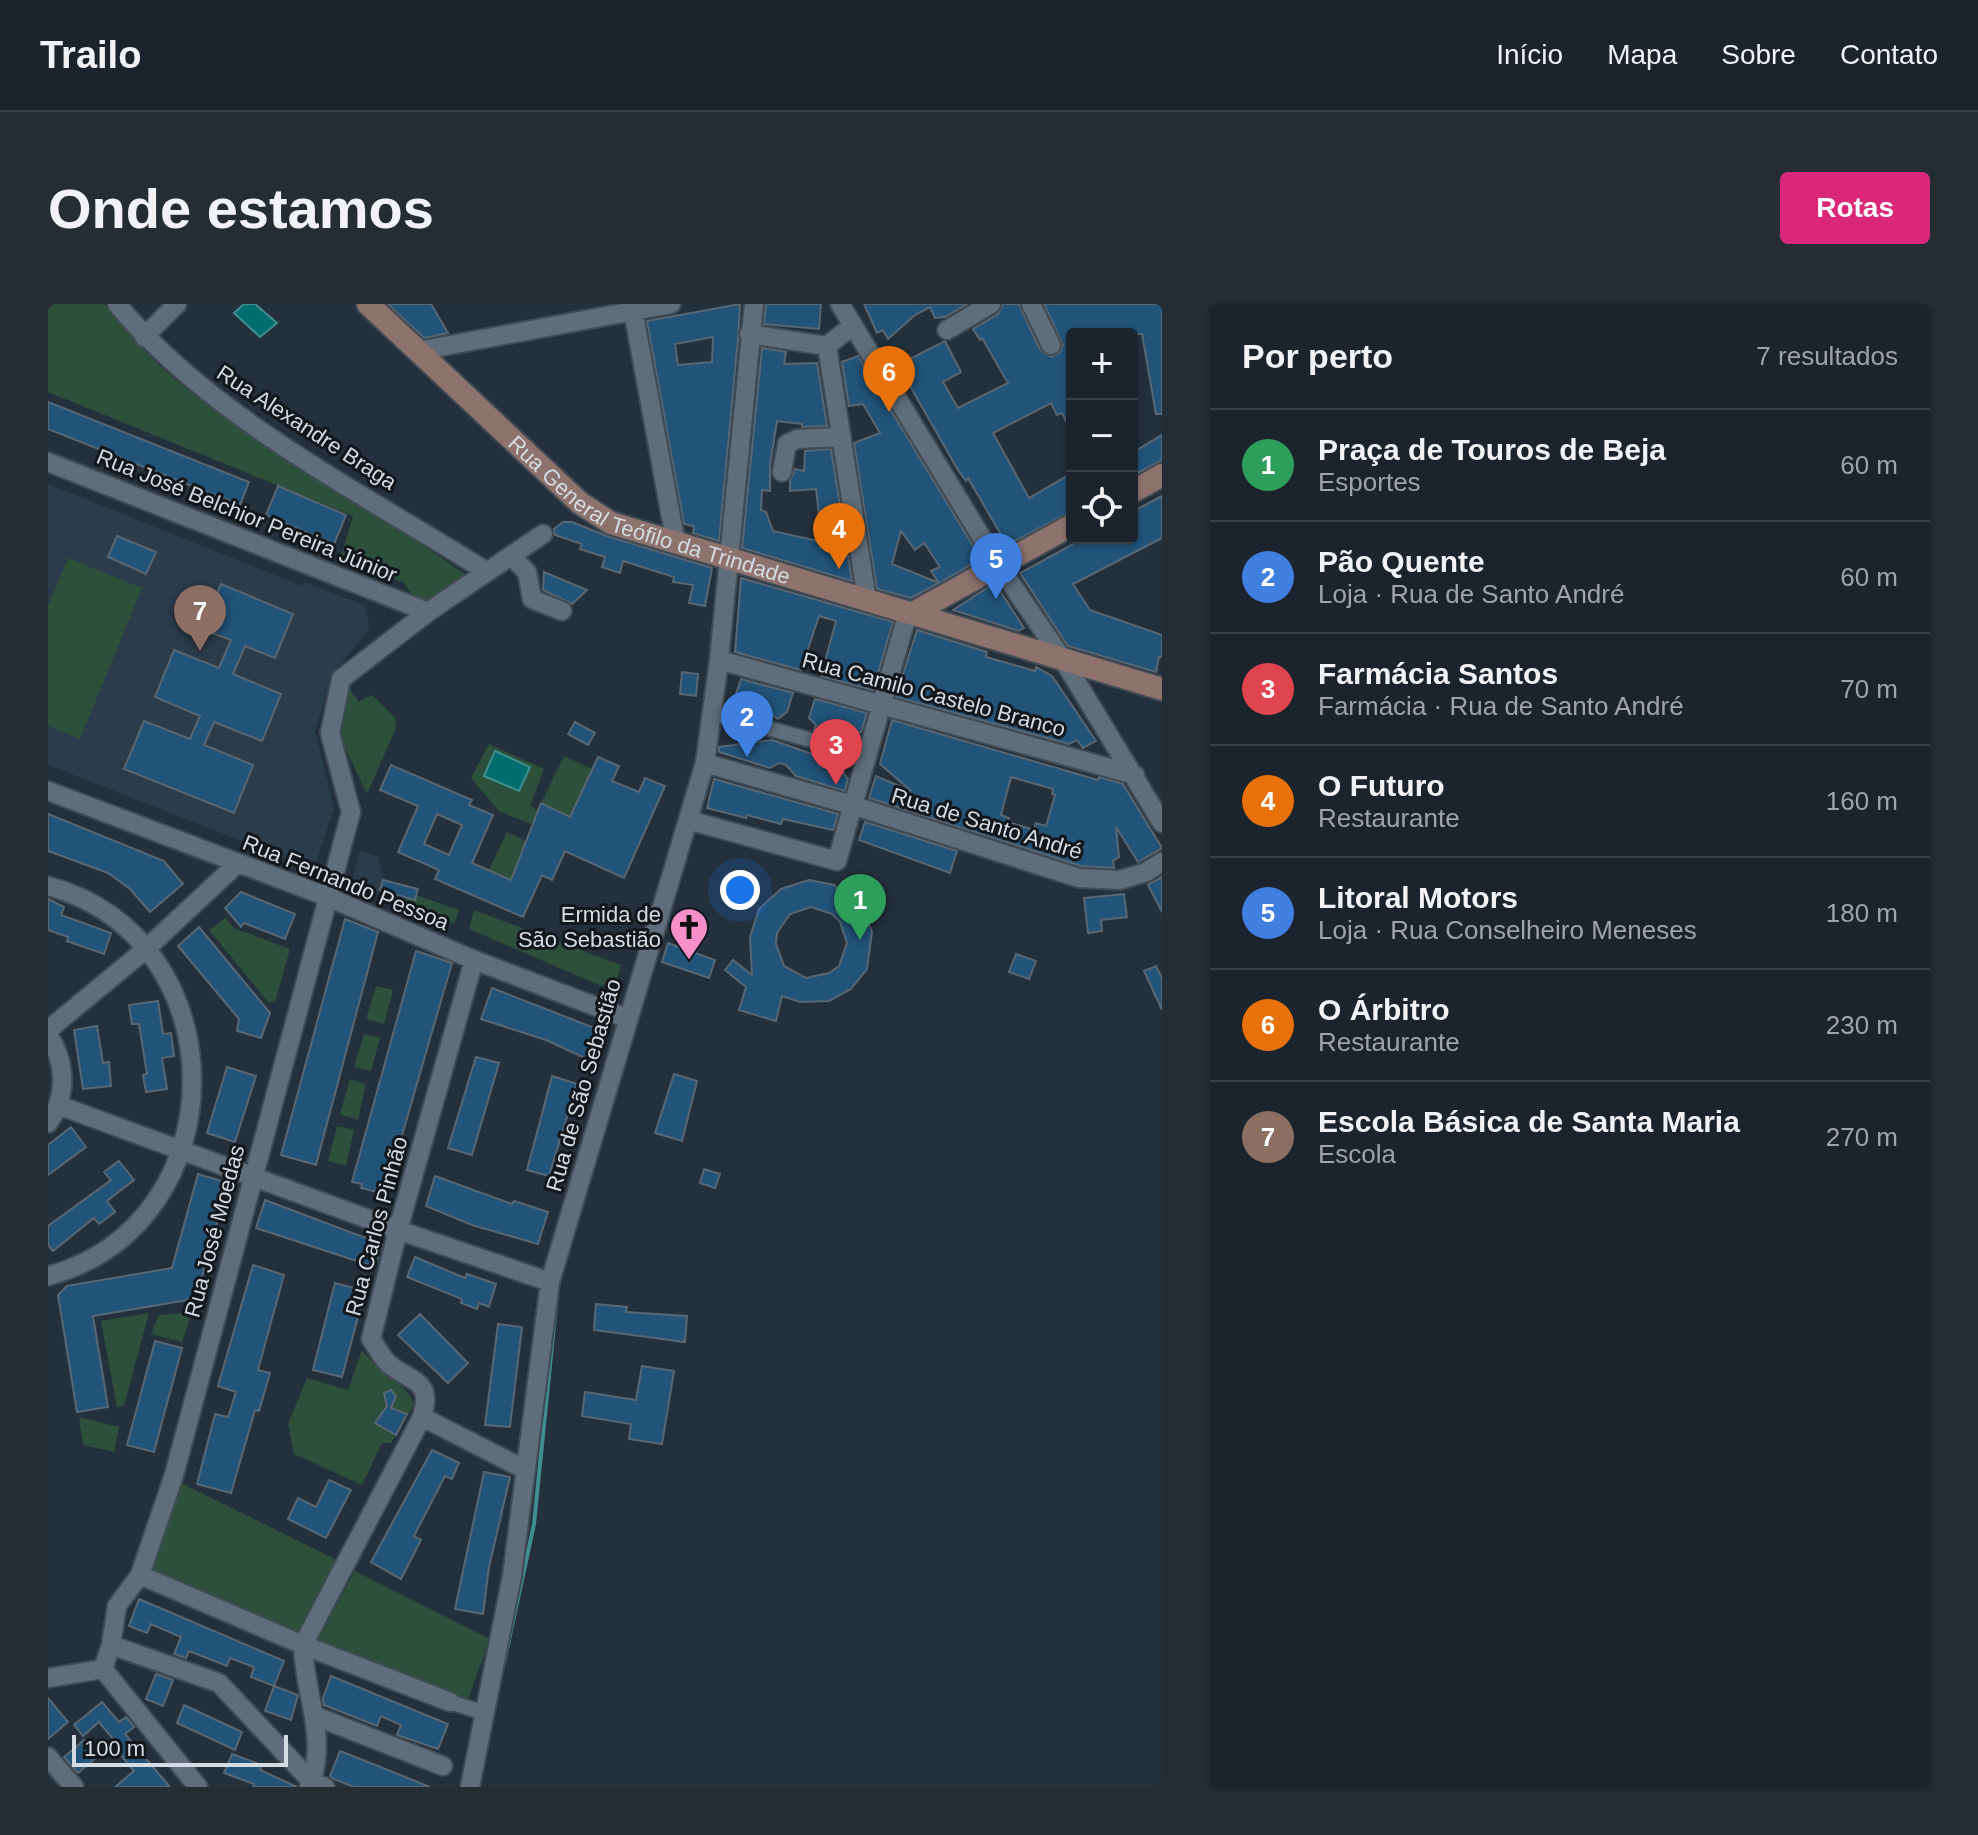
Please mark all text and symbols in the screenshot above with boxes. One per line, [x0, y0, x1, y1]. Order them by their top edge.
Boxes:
text: Trailo [40, 34, 141, 76]
text: Início [1496, 39, 1563, 70]
text: Mapa [1607, 39, 1677, 70]
text: Sobre [1721, 39, 1796, 70]
text: Contato [1840, 39, 1938, 70]
button: Rotas [1780, 172, 1930, 244]
text: Onde estamos [48, 177, 434, 240]
map controls [1066, 328, 1138, 544]
button: + [1066, 328, 1138, 400]
text: Por perto [1242, 337, 1393, 375]
text: 7 resultados [1756, 341, 1898, 371]
pin: 6 [863, 346, 915, 412]
street label: Rua Alexandre Braga [212, 360, 402, 495]
button: − [1066, 400, 1138, 472]
street label: Rua General Teófilo da Trindade [503, 431, 793, 589]
text: Praça de Touros de Beja [1318, 433, 1666, 466]
street label: Rua José Belchior Pereira Júnior [93, 444, 401, 587]
text: 1 [1261, 450, 1275, 480]
text: 60 m [1840, 450, 1898, 480]
text: Esportes [1318, 467, 1421, 497]
button: locate [1066, 472, 1138, 544]
pin: 4 [813, 503, 865, 569]
pin: 5 [970, 533, 1022, 599]
text: Pão Quente [1318, 545, 1485, 578]
text: 2 [1261, 562, 1275, 592]
text: 60 m [1840, 562, 1898, 592]
text: Loja · Rua de Santo André [1318, 579, 1624, 609]
pin: 7 [174, 585, 226, 651]
street label: Rua Camilo Castelo Branco [800, 647, 1068, 742]
text: Farmácia Santos [1318, 657, 1558, 690]
text: 3 [1261, 674, 1275, 704]
text: 70 m [1840, 674, 1898, 704]
pin: 2 [721, 691, 773, 757]
text: Farmácia · Rua de Santo André [1318, 691, 1684, 721]
pin: 3 [810, 719, 862, 785]
text: O Futuro [1318, 769, 1445, 802]
street label: Rua de Santo André [888, 783, 1085, 864]
text: 4 [1261, 786, 1275, 816]
text: 160 m [1826, 786, 1898, 816]
text: Restaurante [1318, 803, 1460, 833]
street label: Rua Fernando Pessoa [239, 830, 453, 936]
your location [720, 870, 760, 910]
pin: 1 [834, 874, 886, 940]
text: Litoral Motors [1318, 881, 1518, 914]
text: 5 [1261, 898, 1275, 928]
text: 180 m [1826, 898, 1898, 928]
place label: Ermida de São Sebastião [518, 902, 661, 952]
church icon: Ermida de São Sebastião [668, 906, 710, 961]
text: Loja · Rua Conselheiro Meneses [1318, 915, 1697, 945]
street label: Rua de São Sebastião [541, 976, 626, 1194]
text: O Árbitro [1318, 993, 1450, 1026]
text: 6 [1261, 1010, 1275, 1040]
text: 230 m [1826, 1010, 1898, 1040]
text: Restaurante [1318, 1027, 1460, 1057]
text: Escola Básica de Santa Maria [1318, 1105, 1740, 1138]
text: 7 [1261, 1122, 1275, 1152]
text: 270 m [1826, 1122, 1898, 1152]
street label: Rua Carlos Pinhão [341, 1134, 412, 1319]
text: Escola [1318, 1139, 1396, 1169]
street label: Rua José Moedas [179, 1142, 250, 1320]
scale bar [72, 1731, 288, 1767]
text: 100 m [84, 1736, 145, 1761]

